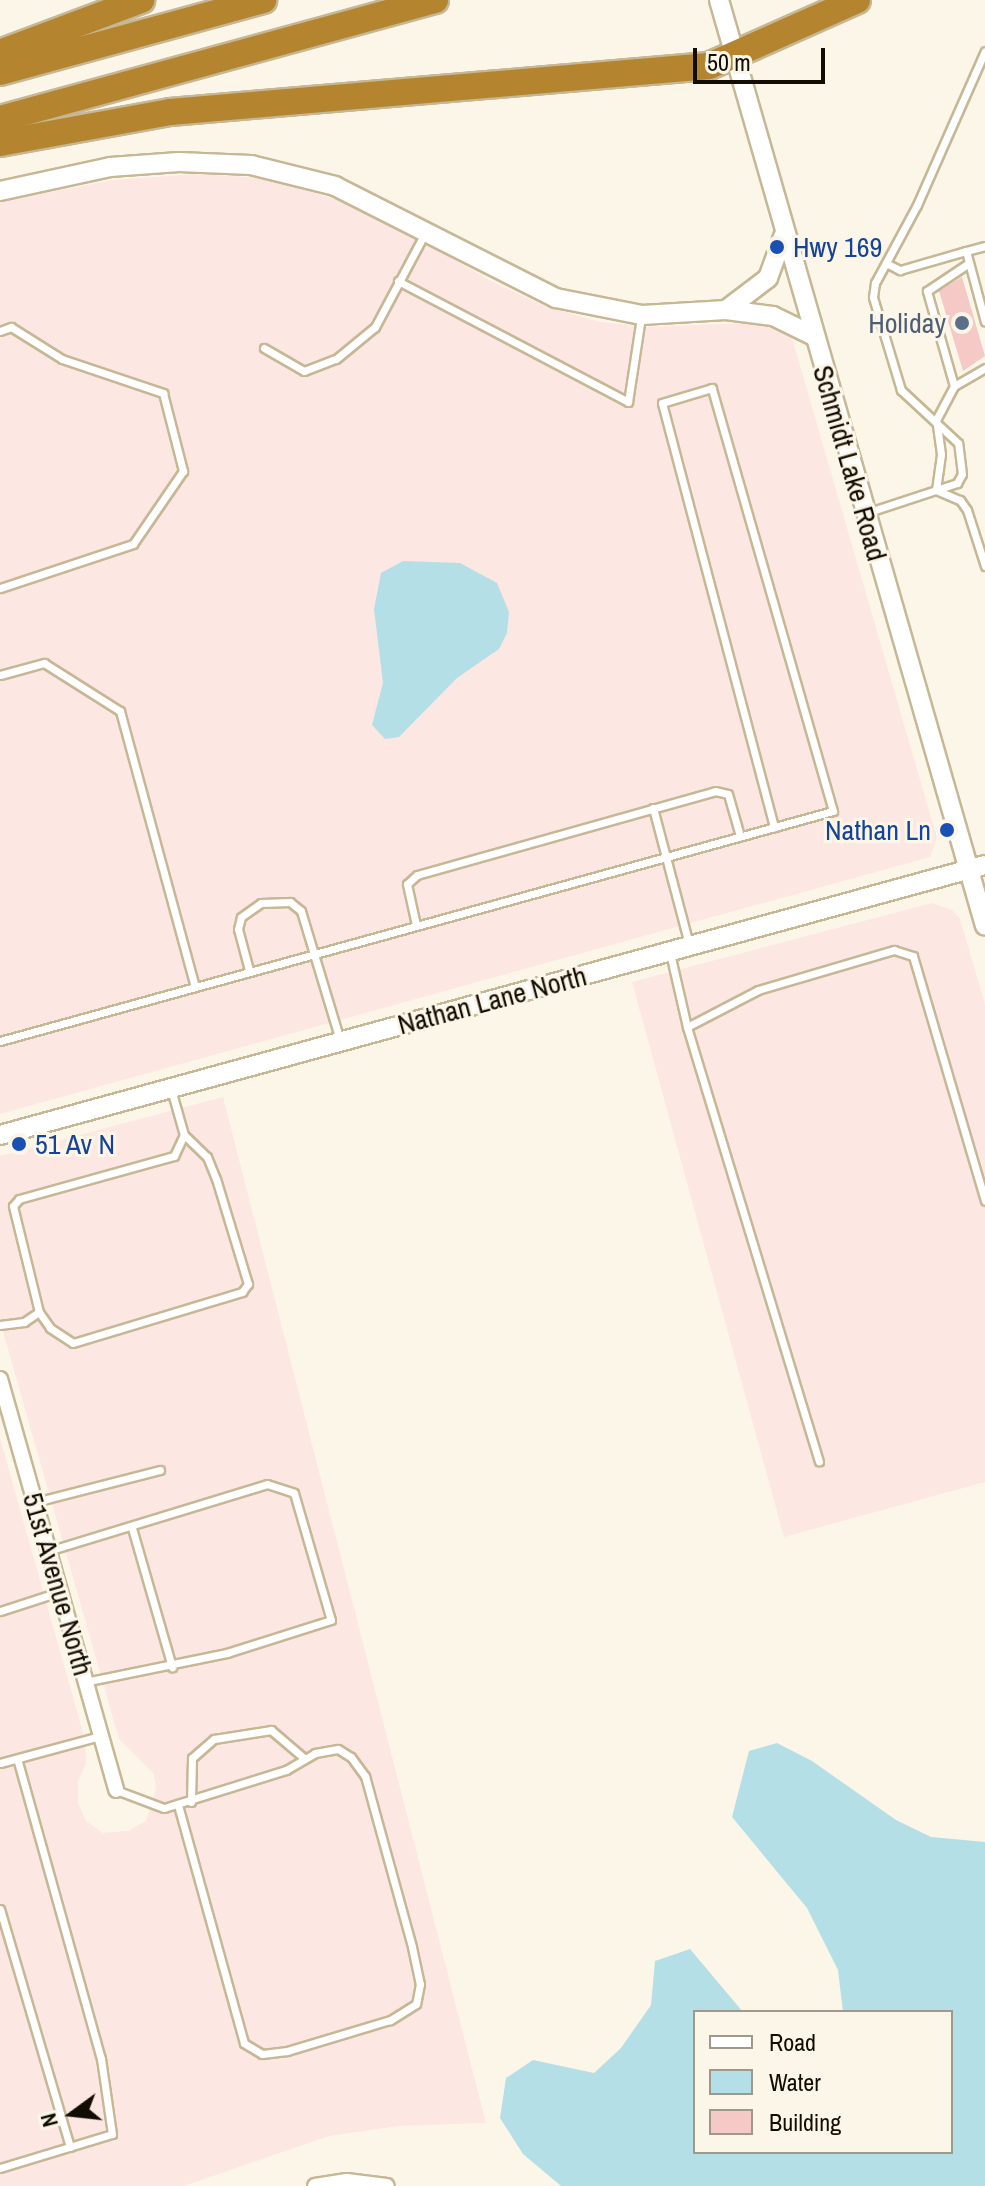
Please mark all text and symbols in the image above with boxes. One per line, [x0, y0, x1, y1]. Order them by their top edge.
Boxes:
scale bar [697, 32, 829, 82]
text: 50 m [707, 46, 751, 78]
place label: Hwy 169 [793, 230, 882, 264]
marker: Hwy 169 [768, 238, 786, 256]
place label: Holiday [868, 306, 946, 340]
marker: Holiday [953, 314, 971, 332]
street label: Schmidt Lake Road [806, 361, 894, 565]
place label: Nathan Ln [825, 813, 931, 847]
marker: Nathan Ln [938, 821, 956, 839]
street label: Nathan Lane North [394, 959, 590, 1041]
place label: 51 Av N [35, 1127, 116, 1161]
marker: 51 Av N [10, 1135, 28, 1153]
street label: 51st Avenue North [16, 1488, 100, 1680]
legend [693, 2010, 953, 2154]
text: Road [769, 2026, 816, 2058]
text: Water [769, 2066, 821, 2098]
north arrow [32, 2074, 112, 2154]
text: Building [769, 2106, 841, 2138]
text: N [33, 2110, 65, 2130]

